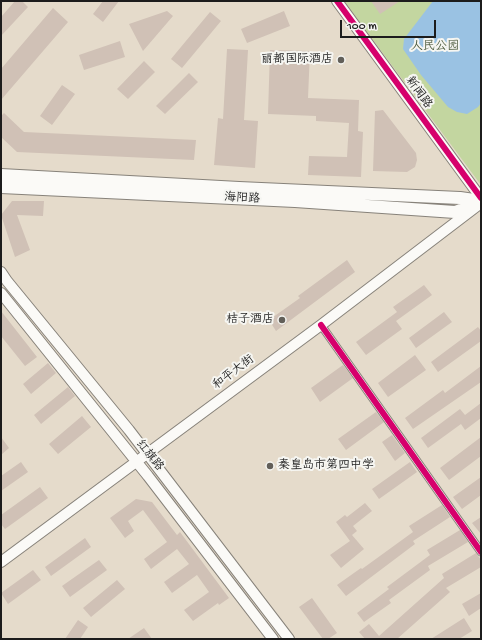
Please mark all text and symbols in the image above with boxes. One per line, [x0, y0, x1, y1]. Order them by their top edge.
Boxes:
scale bar [342, 12, 438, 38]
text: 100 m [347, 20, 377, 34]
park label: 人民公园 [411, 40, 459, 54]
place label: 丽都国际酒店 [261, 53, 333, 67]
marker: 丽都国际酒店 [336, 55, 346, 65]
street label: 新闻路 [402, 74, 434, 112]
street label: 海阳路 [224, 191, 260, 207]
place label: 桔子酒店 [226, 313, 274, 327]
marker: 桔子酒店 [277, 315, 287, 325]
street label: 和平大街 [210, 353, 258, 393]
street label: 红旗路 [132, 437, 166, 475]
place label: 秦皇岛市第四中学 [278, 459, 374, 473]
marker: 秦皇岛市第四中学 [265, 461, 275, 471]

